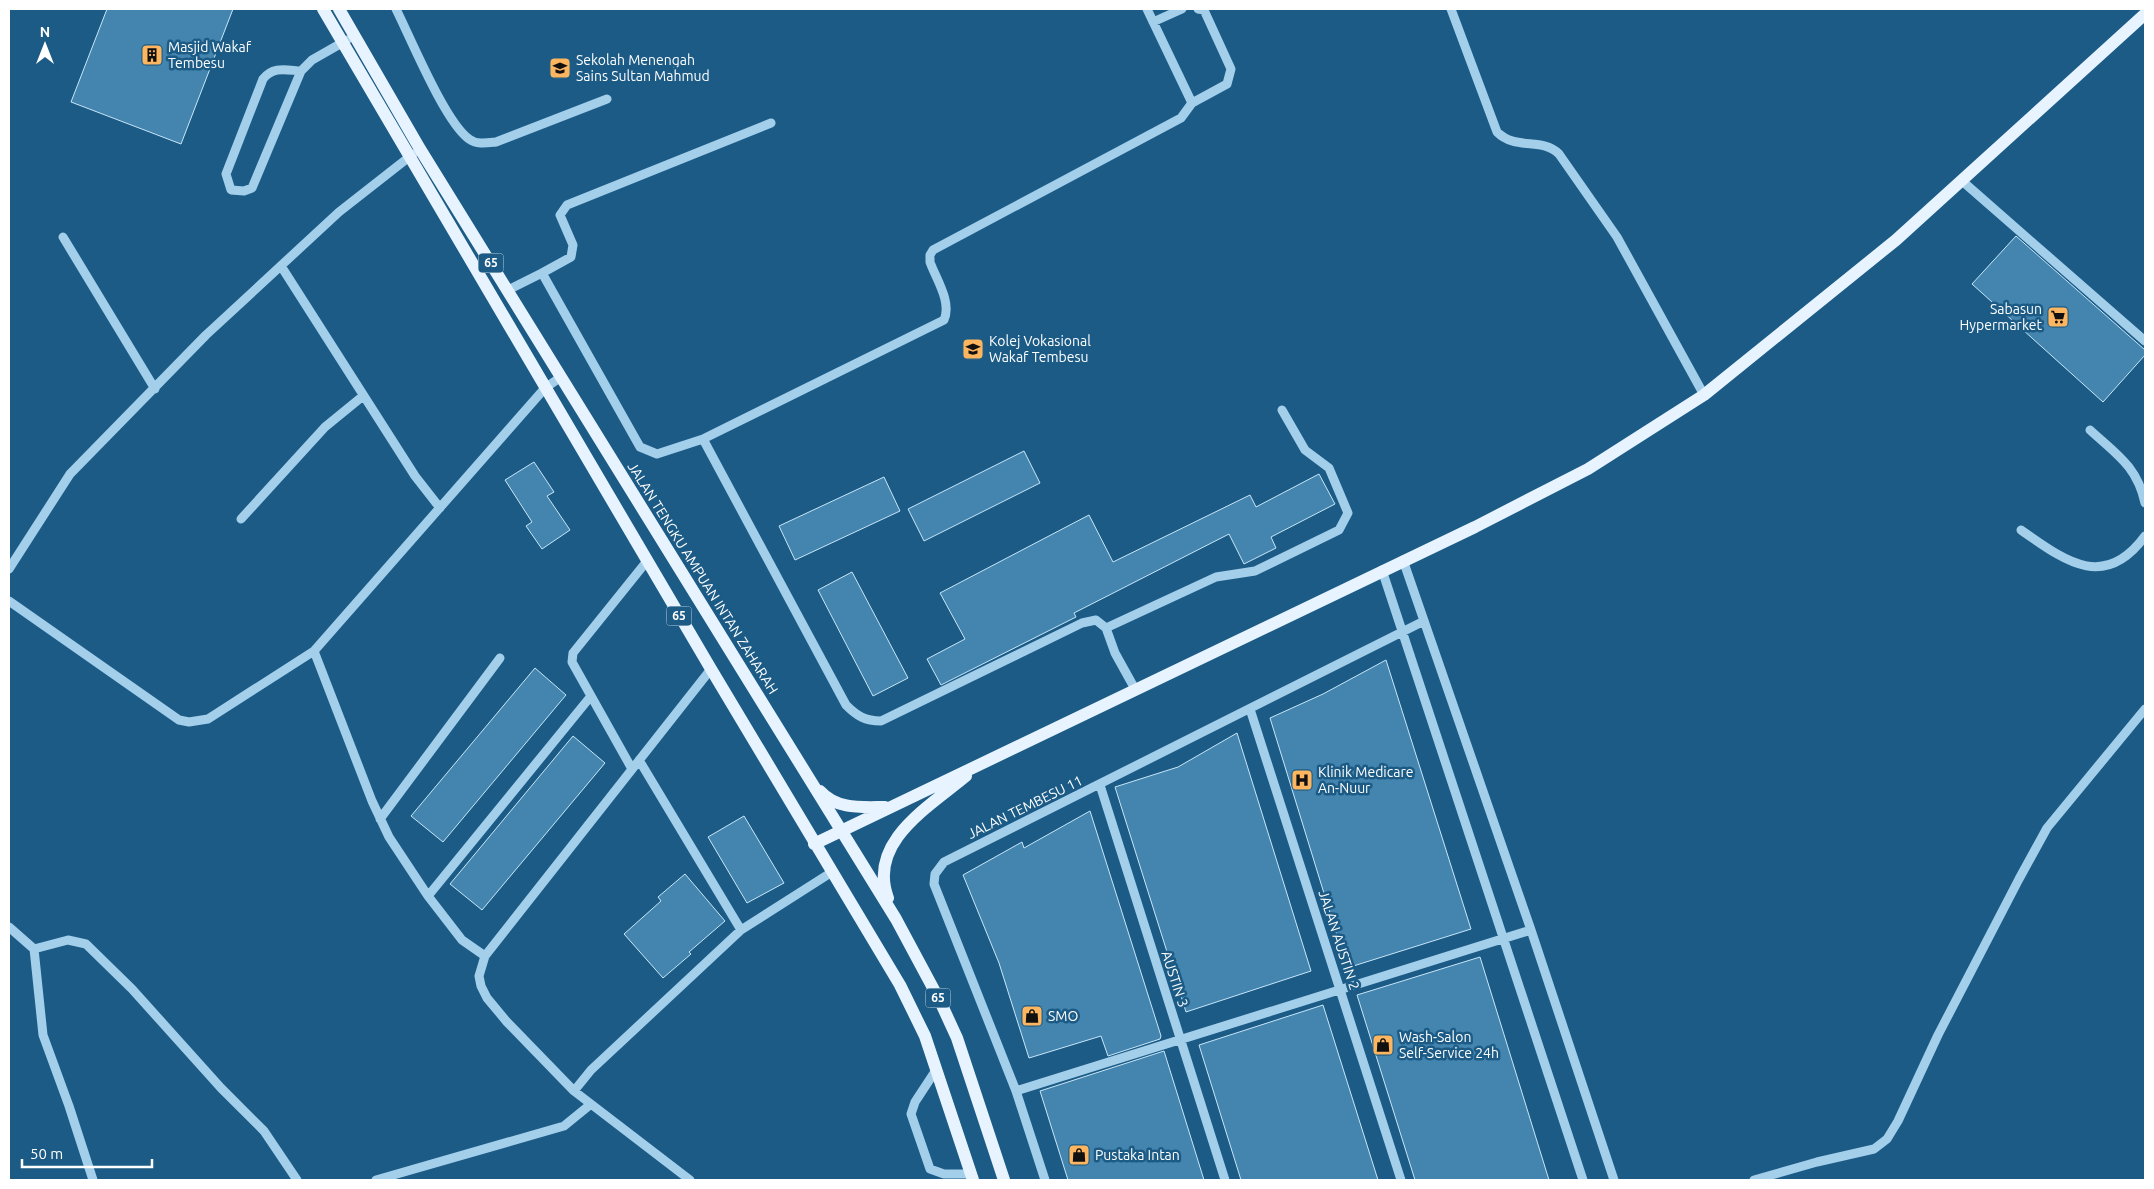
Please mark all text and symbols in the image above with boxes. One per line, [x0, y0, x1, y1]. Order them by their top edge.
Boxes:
north arrow [20, 20, 70, 70]
text: N [40, 24, 50, 40]
place label: Masjid Wakaf Tembesu [168, 39, 252, 71]
building icon: Masjid Wakaf Tembesu [140, 43, 164, 67]
place label: Sekolah Menengah Sains Sultan Mahmud [576, 52, 710, 84]
school or university icon: Sekolah Menengah Sains Sultan Mahmud [548, 56, 572, 80]
road number: 65 [478, 254, 504, 272]
place label: Sabasun Hypermarket [1960, 301, 2042, 333]
supermarket icon: Sabasun Hypermarket [2046, 305, 2070, 329]
place label: Kolej Vokasional Wakaf Tembesu [989, 333, 1091, 365]
school or university icon: Kolej Vokasional Wakaf Tembesu [961, 337, 985, 361]
street label: JALAN TENGKU AMPUAN INTAN ZAHARAH [625, 459, 781, 697]
road number: 65 [666, 606, 692, 626]
place label: Klinik Medicare An-Nuur [1318, 764, 1413, 796]
hospital icon: Klinik Medicare An-Nuur [1290, 768, 1314, 792]
street label: JALAN TEMBESU 11 [965, 772, 1085, 842]
street label: JALAN AUSTIN 2 [1315, 888, 1363, 992]
street label: AUSTIN 3 [1158, 949, 1192, 1009]
road number: 65 [926, 988, 950, 1008]
shop icon: SMO [1020, 1004, 1044, 1028]
place label: SMO [1048, 1008, 1079, 1024]
place label: Wash-Salon Self-Service 24h [1399, 1029, 1499, 1061]
shop icon: Wash-Salon Self-Service 24h [1371, 1033, 1395, 1057]
scale bar [22, 1136, 152, 1168]
shop icon: Pustaka Intan [1067, 1143, 1091, 1167]
text: 50 m [30, 1145, 63, 1162]
place label: Pustaka Intan [1095, 1147, 1180, 1163]

